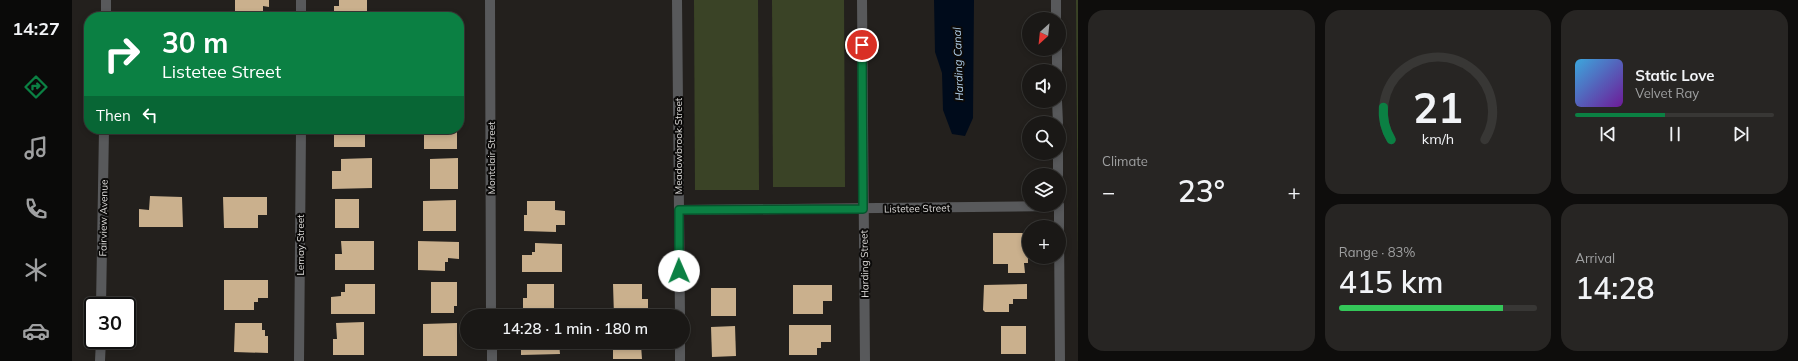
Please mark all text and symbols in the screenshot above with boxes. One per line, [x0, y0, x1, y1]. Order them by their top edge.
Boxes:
north arrow [1022, 12, 1066, 56]
map controls [1022, 12, 1066, 264]
text: 14:27 [12, 17, 60, 40]
text: 30 m [162, 25, 228, 60]
water label: Harding Canal [950, 27, 966, 101]
icon: right [96, 28, 148, 80]
pin [845, 28, 879, 62]
icon: arrive [851, 34, 873, 56]
text: Listetee Street [162, 60, 281, 83]
button: sound [1022, 64, 1066, 108]
text: Static Love [1635, 66, 1714, 85]
icon: directions [22, 73, 50, 101]
text: 21 [1413, 81, 1463, 133]
text: Velvet Ray [1635, 85, 1699, 101]
street label: Meadowbrook Street [672, 97, 685, 194]
icon: left [139, 104, 161, 126]
text: Then [96, 106, 131, 125]
button: search [1022, 116, 1066, 160]
street label: Montclair Street [485, 121, 498, 195]
icon: previous [1597, 123, 1619, 145]
icon: pause [1664, 123, 1686, 145]
icon: next [1730, 123, 1752, 145]
text: km/h [1422, 130, 1454, 148]
icon: music [22, 134, 50, 162]
text: Climate [1102, 153, 1148, 169]
button: layers [1022, 168, 1066, 212]
text: 23° [1178, 172, 1225, 210]
text: − [1102, 178, 1115, 206]
text: + [1287, 178, 1301, 206]
street label: Fairview Avenue [96, 179, 111, 257]
icon: phone [22, 195, 50, 223]
street label: Listetee Street [884, 201, 951, 216]
street label: Lemay Street [294, 214, 307, 276]
button: + [1022, 220, 1066, 264]
street label: Harding Street [857, 230, 872, 298]
text: Range · 83% [1339, 244, 1416, 260]
position arrow [658, 250, 700, 292]
text: Arrival [1575, 250, 1615, 266]
icon: climate [22, 256, 50, 284]
text: 415 km [1339, 263, 1443, 301]
text: 14:28 [1575, 269, 1654, 307]
speed limit sign: 30 [84, 297, 136, 349]
icon: car [22, 317, 50, 345]
text: 14:28 · 1 min · 180 m [502, 319, 648, 338]

